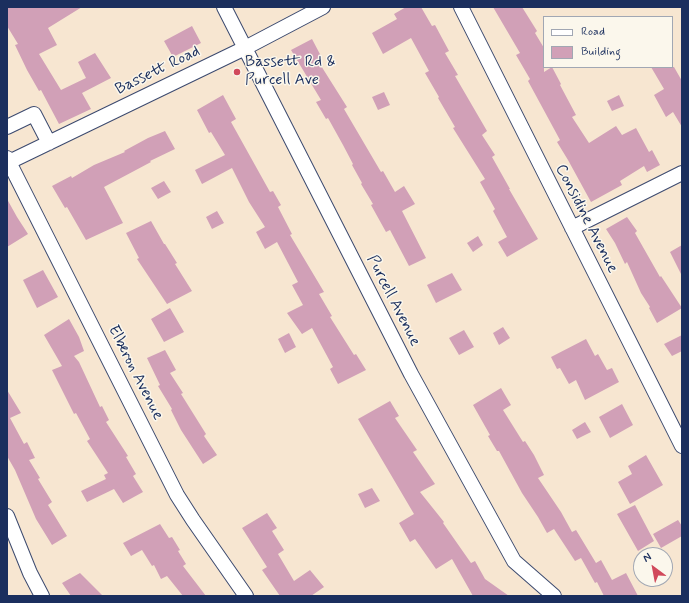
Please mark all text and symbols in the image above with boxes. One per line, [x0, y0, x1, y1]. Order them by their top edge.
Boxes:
legend [543, 16, 673, 68]
text: Road [581, 24, 605, 40]
street label: Bassett Road [113, 42, 203, 100]
text: Building [581, 44, 621, 60]
place label: Bassett Rd & Purcell Ave [245, 53, 336, 91]
marker: Bassett Rd & Purcell Ave [232, 67, 242, 77]
street label: Considine Avenue [550, 161, 622, 277]
street label: Purcell Avenue [362, 252, 424, 350]
street label: Elberon Avenue [103, 322, 167, 424]
north arrow [633, 547, 673, 587]
text: N [640, 550, 654, 566]

